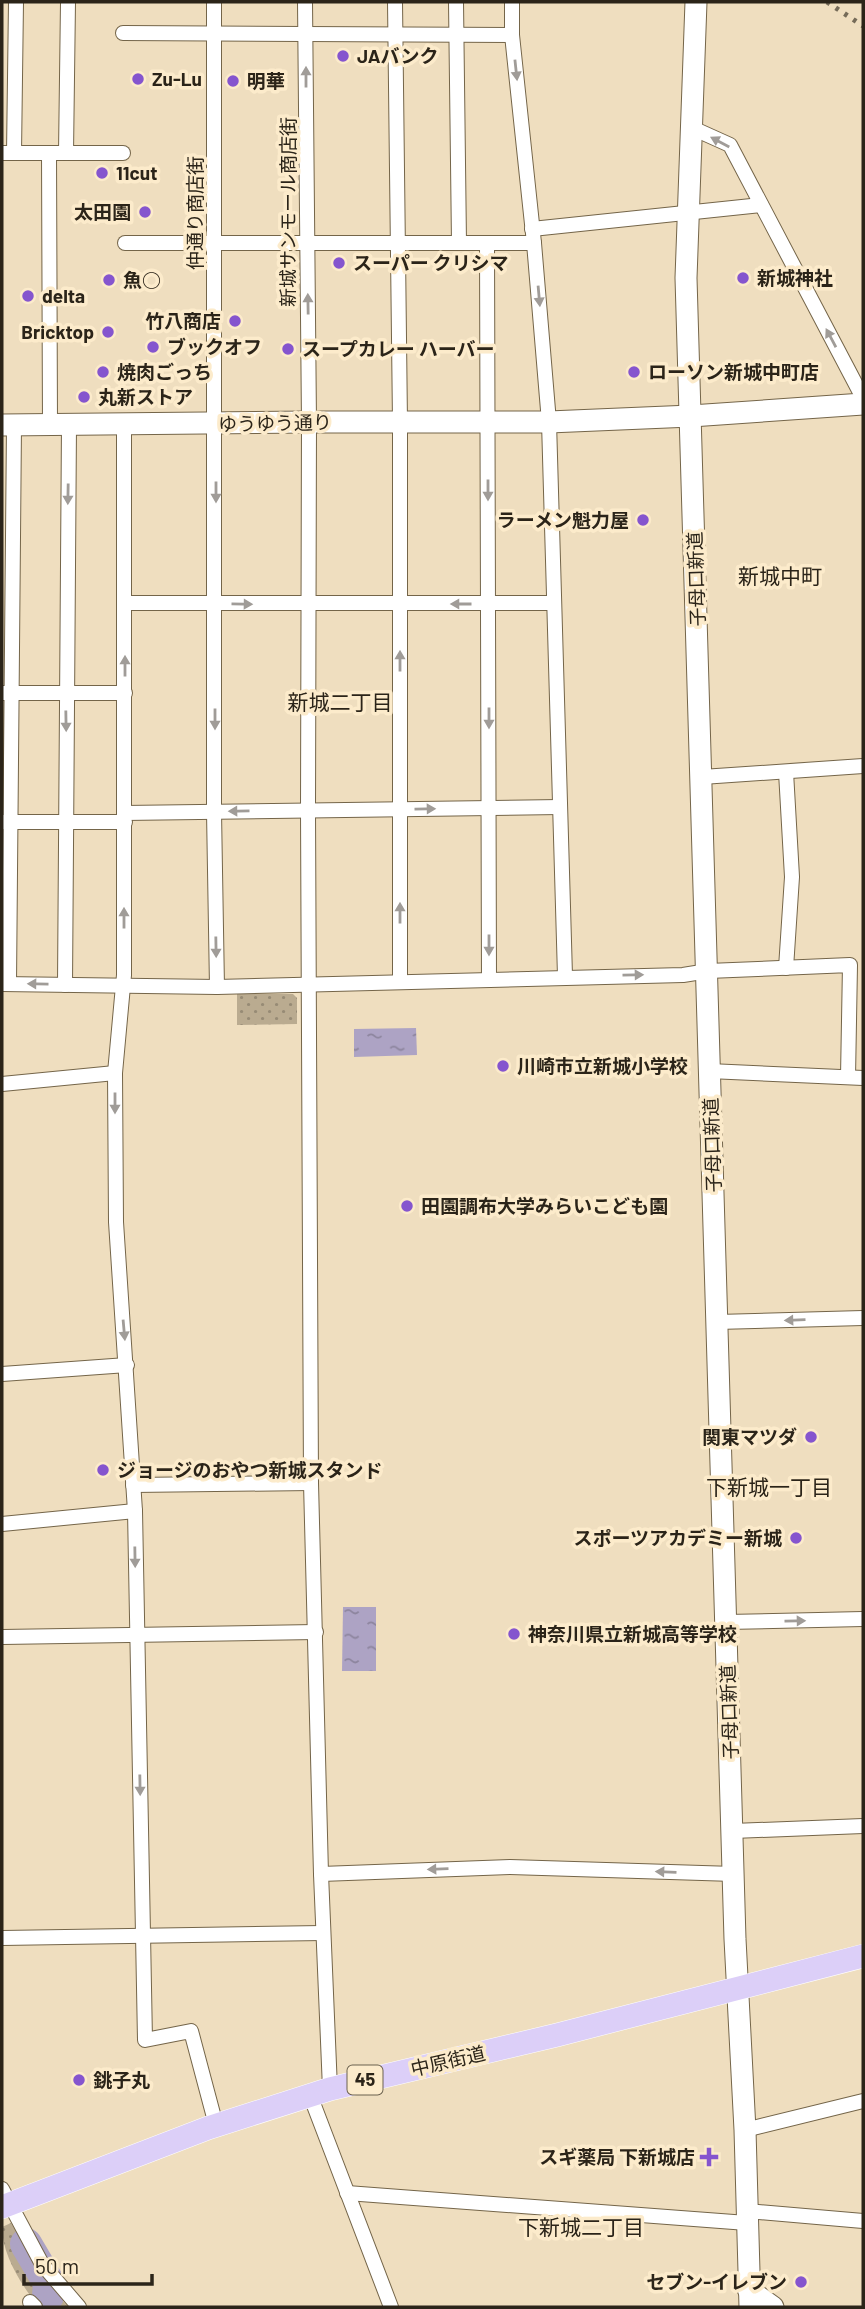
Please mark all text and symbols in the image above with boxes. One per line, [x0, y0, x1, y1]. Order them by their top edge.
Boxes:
place label: JAバンク [357, 44, 438, 67]
marker: JAバンク [335, 48, 351, 64]
one-way arrow [510, 59, 521, 81]
one-way arrow [300, 66, 312, 88]
place label: Zu-Lu [152, 67, 202, 90]
place label: 明華 [247, 69, 285, 92]
marker: Zu-Lu [130, 71, 146, 87]
marker: 明華 [225, 73, 241, 89]
street label: 新城サンモール商店街 [276, 117, 299, 307]
one-way arrow [711, 136, 730, 148]
street label: 仲通り商店街 [183, 156, 206, 270]
place label: 11cut [116, 161, 157, 184]
marker: 11cut [94, 165, 110, 181]
place label: 太田園 [74, 200, 131, 223]
marker: 太田園 [137, 204, 153, 220]
place label: スーパー クリシマ [353, 251, 509, 274]
marker: スーパー クリシマ [331, 255, 347, 271]
place label: 新城神社 [757, 266, 833, 289]
place label: 魚○ [123, 268, 161, 291]
marker: 新城神社 [735, 270, 751, 286]
marker: 魚○ [101, 272, 117, 288]
place label: delta [42, 284, 85, 307]
one-way arrow [534, 285, 545, 307]
marker: delta [20, 288, 36, 304]
one-way arrow [302, 293, 313, 315]
place label: 竹八商店 [145, 309, 221, 332]
marker: 竹八商店 [227, 313, 243, 329]
place label: Bricktop [21, 320, 94, 343]
marker: Bricktop [100, 324, 116, 340]
one-way arrow [826, 328, 837, 348]
place label: ブックオフ [167, 335, 262, 358]
place label: スープカレー ハーバー [302, 337, 494, 360]
marker: ブックオフ [145, 339, 161, 355]
marker: スープカレー ハーバー [280, 341, 296, 357]
place label: 焼肉ごっち [117, 360, 212, 383]
place label: ローソン新城中町店 [648, 360, 819, 383]
marker: 焼肉ごっち [95, 364, 111, 380]
marker: ローソン新城中町店 [626, 364, 642, 380]
place label: 丸新ストア [98, 385, 193, 408]
marker: 丸新ストア [76, 389, 92, 405]
street label: ゆうゆう通り [218, 410, 332, 435]
one-way arrow [482, 479, 494, 501]
one-way arrow [210, 481, 221, 503]
one-way arrow [63, 483, 74, 505]
place label: ラーメン魁力屋 [497, 508, 629, 531]
marker: ラーメン魁力屋 [635, 512, 651, 528]
street label: 子母口新道 [682, 531, 709, 627]
district label: 新城中町 [738, 563, 822, 588]
one-way arrow [232, 598, 254, 610]
one-way arrow [450, 598, 472, 610]
one-way arrow [394, 650, 406, 672]
one-way arrow [119, 654, 131, 676]
district label: 新城二丁目 [288, 689, 393, 714]
one-way arrow [483, 707, 495, 729]
one-way arrow [209, 708, 221, 730]
one-way arrow [60, 710, 72, 732]
one-way arrow [414, 803, 436, 815]
one-way arrow [228, 806, 250, 817]
one-way arrow [394, 902, 406, 924]
one-way arrow [118, 906, 130, 928]
one-way arrow [483, 934, 495, 956]
one-way arrow [210, 936, 222, 958]
one-way arrow [622, 970, 644, 981]
one-way arrow [27, 979, 49, 990]
place label: 川崎市立新城小学校 [517, 1054, 688, 1077]
marker: 川崎市立新城小学校 [495, 1058, 511, 1074]
one-way arrow [109, 1092, 121, 1114]
street label: 子母口新道 [698, 1097, 725, 1193]
place label: 田園調布大学みらいこども園 [421, 1194, 668, 1217]
marker: 田園調布大学みらいこども園 [399, 1198, 415, 1214]
one-way arrow [784, 1314, 806, 1325]
one-way arrow [119, 1319, 130, 1341]
place label: 関東マツダ [702, 1425, 797, 1448]
marker: 関東マツダ [803, 1429, 819, 1445]
place label: ジョージのおやつ新城スタンド [117, 1458, 383, 1481]
marker: ジョージのおやつ新城スタンド [95, 1462, 111, 1478]
district label: 下新城一丁目 [706, 1474, 832, 1499]
place label: スポーツアカデミー新城 [573, 1526, 782, 1549]
marker: スポーツアカデミー新城 [788, 1530, 804, 1546]
one-way arrow [130, 1546, 141, 1568]
one-way arrow [784, 1615, 806, 1626]
place label: 神奈川県立新城高等学校 [528, 1622, 737, 1645]
marker: 神奈川県立新城高等学校 [506, 1626, 522, 1642]
street label: 子母口新道 [715, 1664, 742, 1760]
one-way arrow [134, 1774, 145, 1796]
one-way arrow [427, 1864, 449, 1875]
one-way arrow [654, 1866, 676, 1877]
street label: 中原街道 [408, 2041, 488, 2080]
road number: 45 [348, 2066, 382, 2094]
place label: 銚子丸 [93, 2068, 150, 2091]
marker: 銚子丸 [71, 2072, 87, 2088]
place label: スギ薬局 下新城店 [539, 2145, 695, 2168]
marker: スギ薬局 下新城店 [701, 2149, 717, 2165]
district label: 下新城二丁目 [518, 2214, 644, 2239]
scale bar [24, 2242, 152, 2286]
text: 50 m [35, 2253, 79, 2278]
place label: セブン-イレブン [646, 2270, 787, 2293]
marker: セブン-イレブン [793, 2274, 809, 2290]

